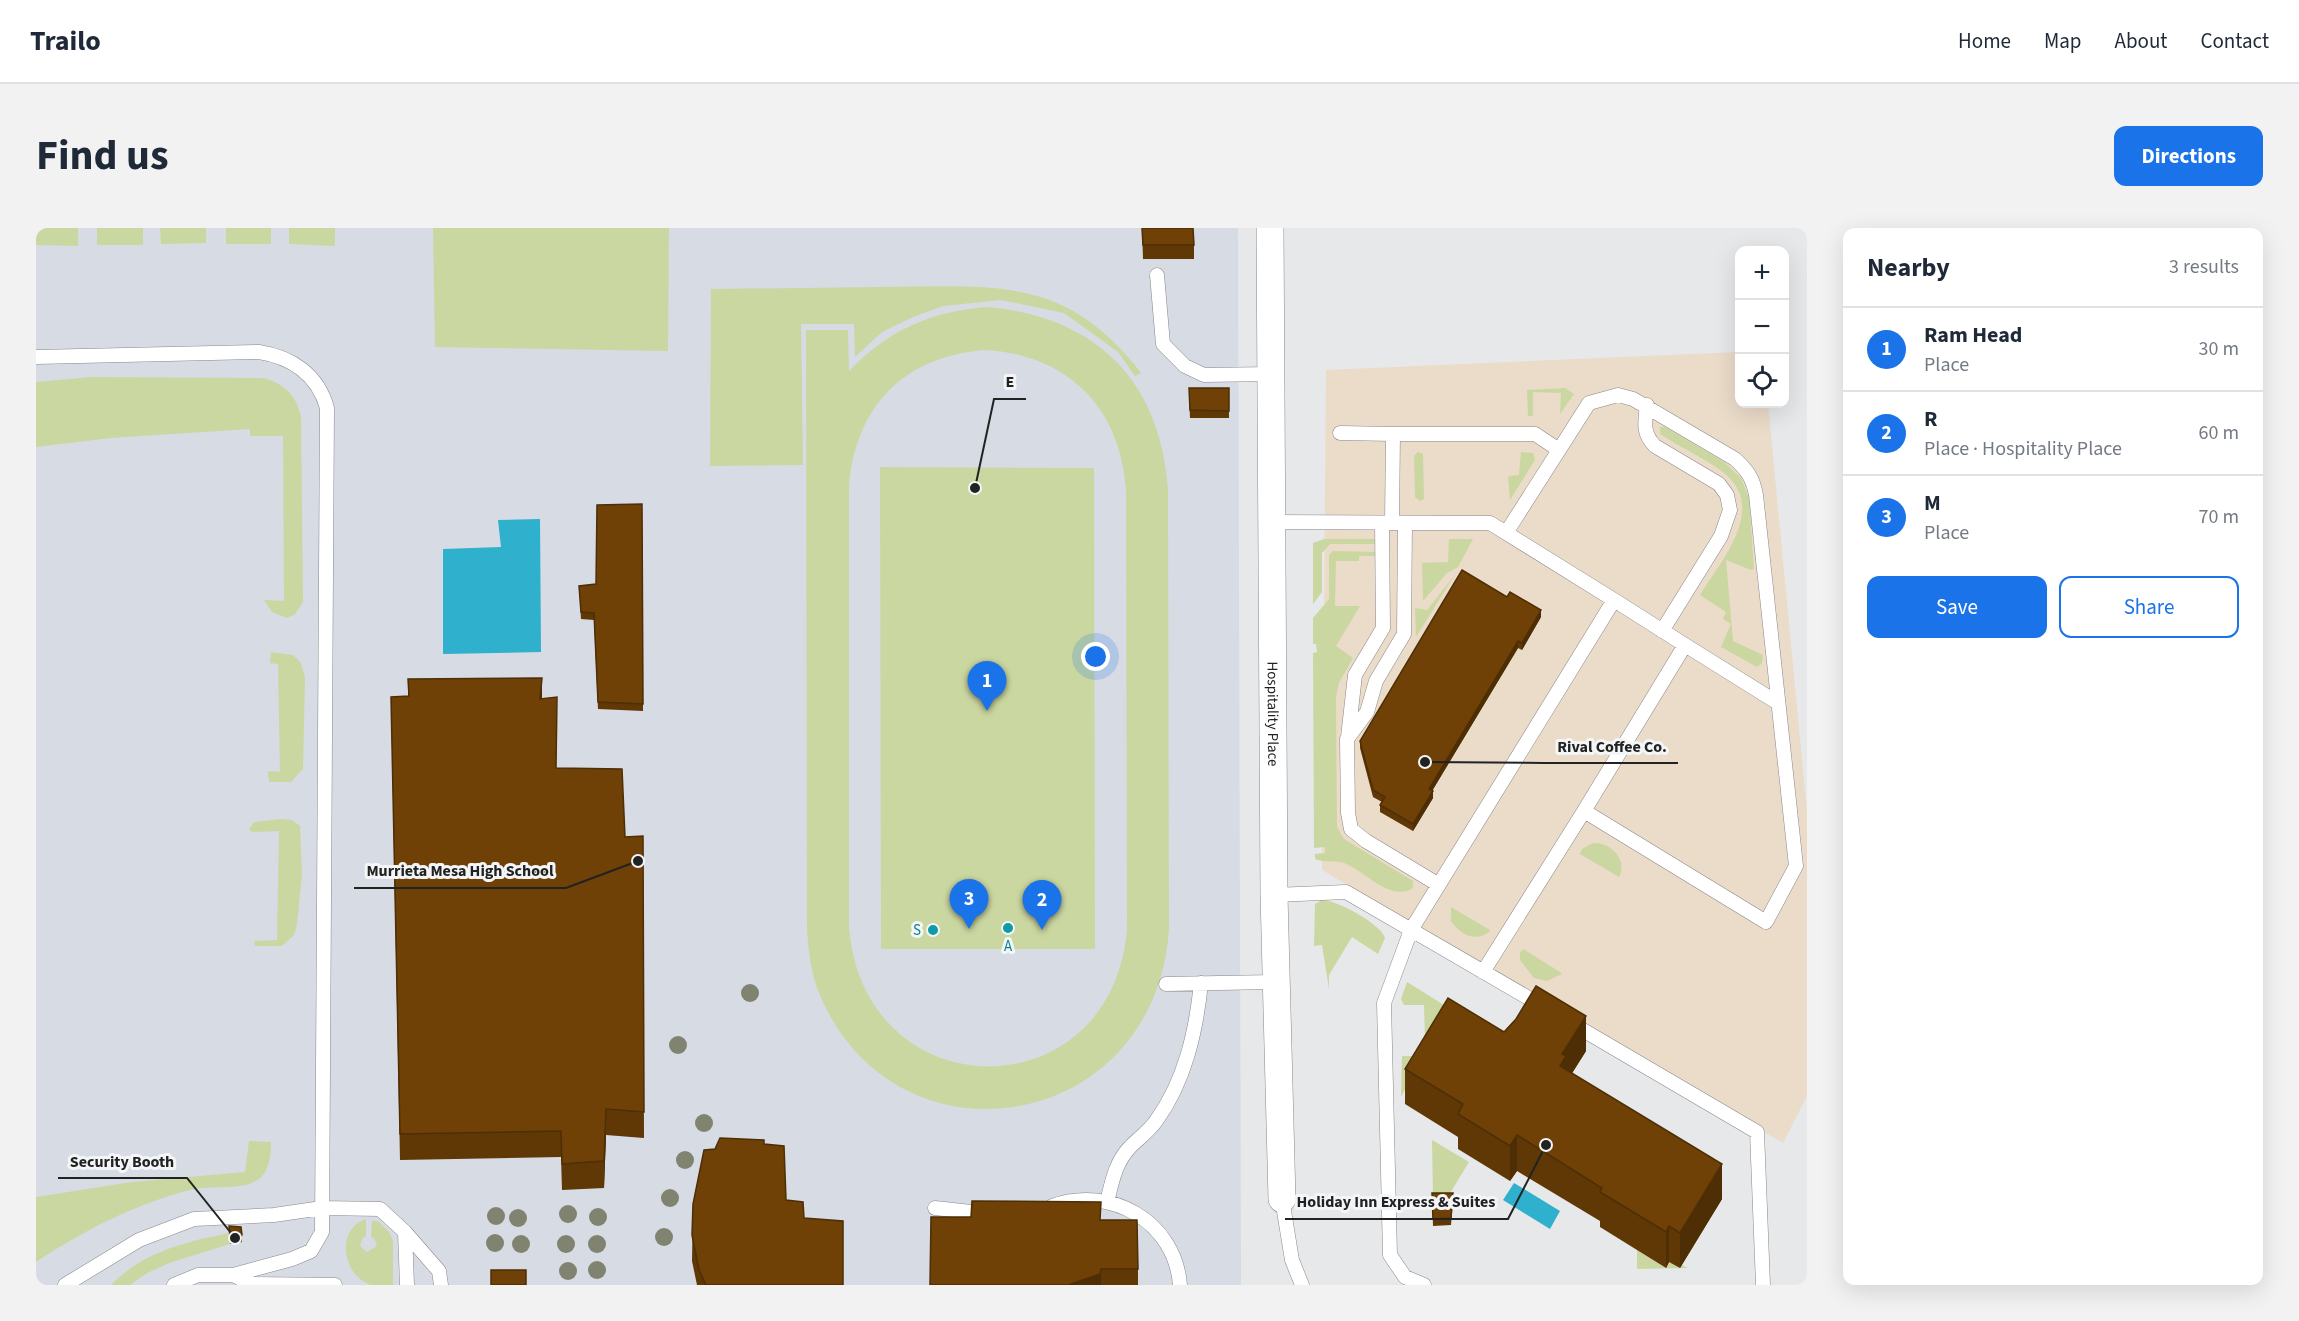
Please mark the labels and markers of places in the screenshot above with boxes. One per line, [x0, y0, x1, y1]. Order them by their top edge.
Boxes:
callout: E [994, 365, 1026, 399]
pin: 1 [968, 662, 1006, 711]
callout: Rival Coffee Co. [1545, 729, 1678, 763]
callout: Murrieta Mesa High School [354, 854, 566, 888]
pin: 3 [950, 880, 988, 929]
pin: 2 [1022, 880, 1062, 930]
place label: S [913, 920, 921, 941]
marker: A [1001, 921, 1015, 935]
marker: S [926, 923, 940, 937]
place label: A [1004, 936, 1013, 957]
callout: Security Booth [58, 1144, 187, 1178]
callout: Holiday Inn Express & Suites [1285, 1185, 1508, 1219]

